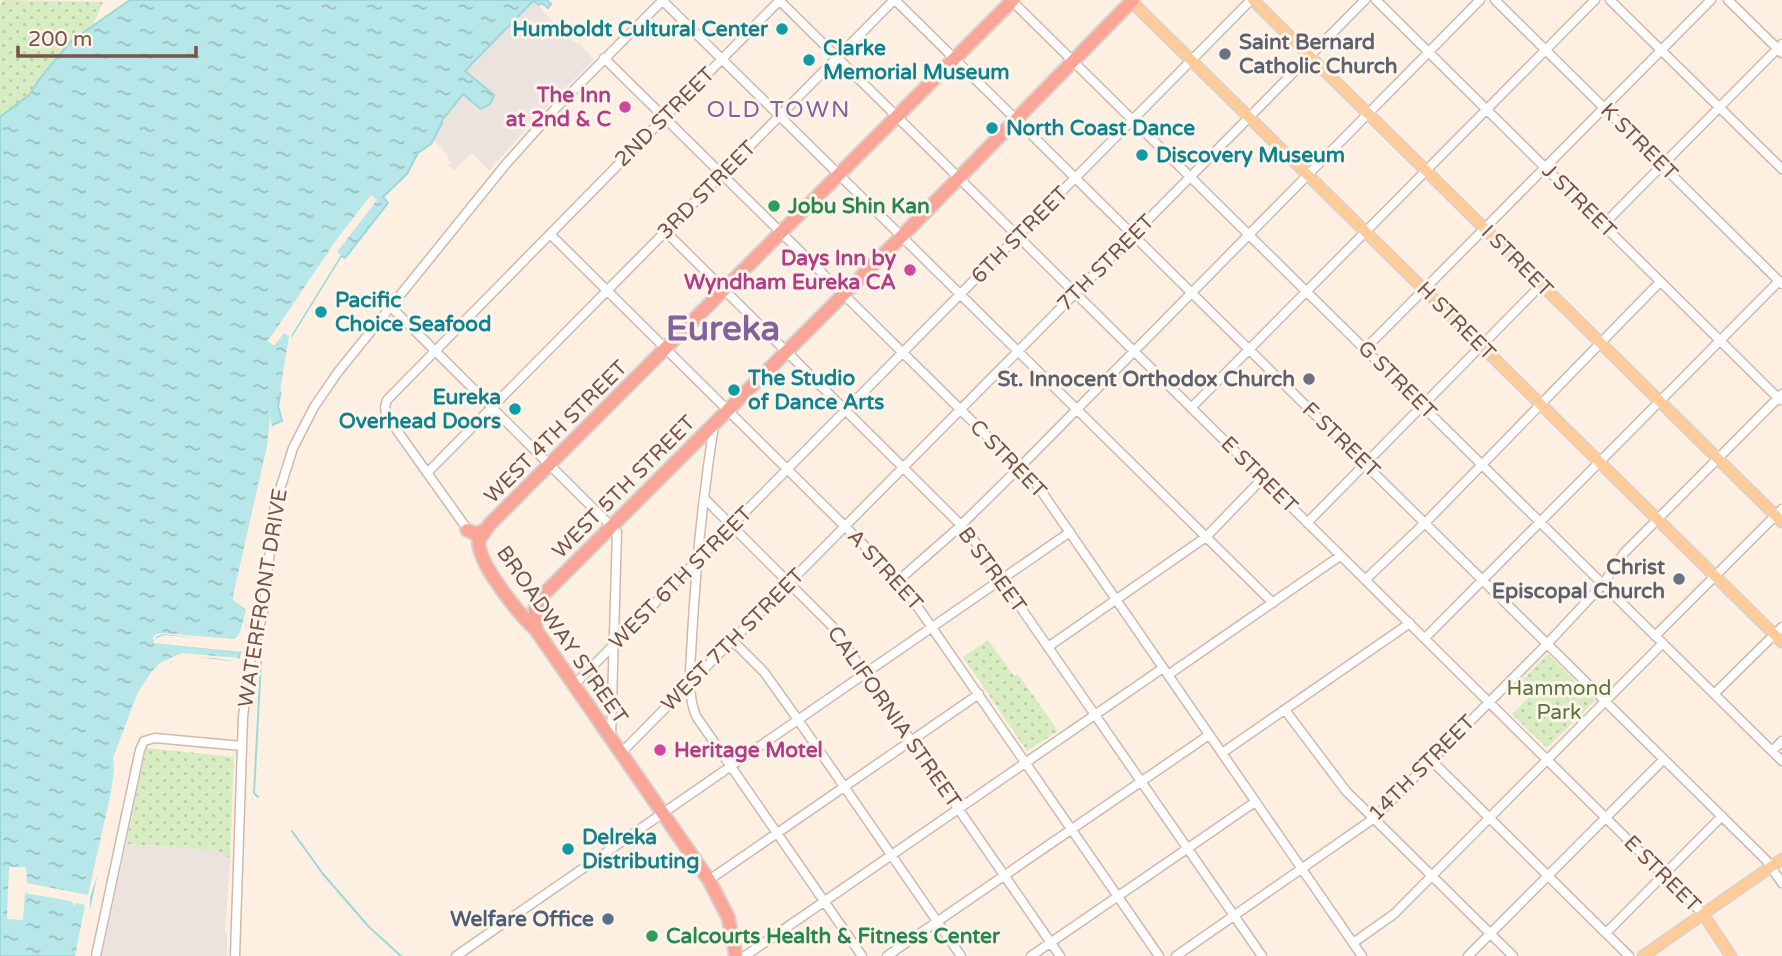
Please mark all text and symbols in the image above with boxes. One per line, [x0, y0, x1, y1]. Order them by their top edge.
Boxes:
scale bar [18, 14, 196, 58]
place label: Humboldt Cultural Center [512, 17, 769, 42]
marker: Humboldt Cultural Center [774, 21, 790, 37]
text: 200 m [28, 27, 92, 52]
place label: Saint Bernard Catholic Church [1239, 30, 1398, 79]
place label: Clarke Memorial Museum [823, 36, 1010, 85]
marker: Saint Bernard Catholic Church [1217, 46, 1233, 62]
marker: Clarke Memorial Museum [801, 52, 817, 68]
street label: 2ND STREET [610, 62, 720, 172]
place label: The Inn at 2nd & C [506, 83, 611, 132]
district label: OLD TOWN [706, 96, 852, 124]
street label: K STREET [1595, 98, 1683, 186]
marker: The Inn at 2nd & C [617, 99, 633, 115]
place label: North Coast Dance [1006, 116, 1195, 141]
marker: North Coast Dance [984, 120, 1000, 136]
street label: 3RD STREET [653, 135, 762, 244]
place label: Discovery Museum [1156, 143, 1345, 168]
marker: Discovery Museum [1134, 147, 1150, 163]
street label: J STREET [1537, 159, 1621, 243]
street label: 6TH STREET [966, 181, 1074, 289]
place label: Jobu Shin Kan [787, 194, 930, 219]
marker: Jobu Shin Kan [766, 198, 782, 214]
street label: 7TH STREET [1052, 209, 1160, 317]
street label: I STREET [1476, 220, 1558, 302]
place label: Days Inn by Wyndham Eureka CA [684, 246, 897, 295]
marker: Days Inn by Wyndham Eureka CA [902, 262, 918, 278]
street label: H STREET [1412, 277, 1501, 366]
place label: Pacific Choice Seafood [335, 288, 491, 337]
marker: Pacific Choice Seafood [313, 304, 329, 320]
district label: Eureka [666, 308, 780, 350]
street label: G STREET [1353, 336, 1442, 425]
street label: WEST 4TH STREET [479, 355, 633, 509]
place label: The Studio of Dance Arts [747, 366, 884, 415]
place label: St. Innocent Orthodox Church [998, 367, 1295, 392]
marker: St. Innocent Orthodox Church [1301, 371, 1317, 387]
marker: The Studio of Dance Arts [726, 382, 742, 398]
place label: Eureka Overhead Doors [339, 385, 501, 434]
street label: F STREET [1297, 397, 1385, 483]
marker: Eureka Overhead Doors [507, 401, 523, 417]
street label: WEST 5TH STREET [547, 410, 701, 564]
street label: C STREET [964, 415, 1052, 504]
street label: E STREET [1215, 431, 1303, 519]
street label: WATERFRONT DRIVE [233, 487, 293, 709]
street label: WEST 6TH STREET [604, 501, 758, 655]
street label: B STREET [953, 522, 1031, 618]
street label: A STREET [842, 524, 928, 616]
street label: BROADWAY STREET [491, 541, 633, 729]
place label: Christ Episcopal Church [1492, 555, 1665, 604]
street label: WEST 7TH STREET [656, 563, 810, 717]
marker: Christ Episcopal Church [1671, 571, 1687, 587]
street label: CALIFORNIA STREET [822, 621, 966, 813]
park label: Hammond Park [1506, 676, 1612, 725]
street label: 14TH STREET [1364, 710, 1480, 826]
place label: Heritage Motel [674, 738, 823, 763]
marker: Heritage Motel [652, 742, 668, 758]
place label: Delreka Distributing [582, 825, 699, 874]
street label: E STREET [1618, 830, 1706, 918]
marker: Delreka Distributing [560, 841, 576, 857]
place label: Welfare Office [450, 907, 594, 932]
marker: Welfare Office [600, 911, 616, 927]
place label: Calcourts Health & Fitness Center [666, 924, 1001, 949]
marker: Calcourts Health & Fitness Center [644, 928, 660, 944]

